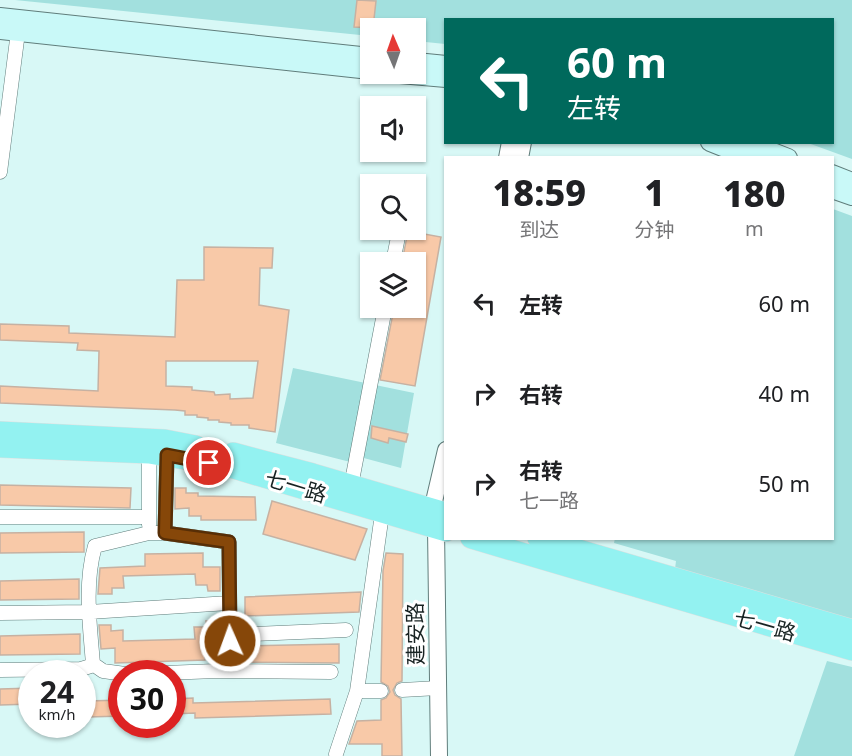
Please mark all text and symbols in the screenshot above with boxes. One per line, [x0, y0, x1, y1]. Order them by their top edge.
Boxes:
north arrow [360, 18, 426, 84]
map controls [360, 18, 426, 318]
text: 60 m [567, 33, 667, 90]
icon: left [468, 42, 546, 120]
text: 左转 [567, 89, 621, 126]
button: sound [360, 96, 426, 162]
text: 18:59 [493, 168, 586, 217]
text: 1 [644, 168, 665, 217]
text: 180 [723, 169, 785, 218]
button: search [360, 174, 426, 240]
text: m [745, 215, 764, 242]
text: 到达 [519, 216, 559, 243]
text: 分钟 [635, 216, 675, 243]
button: layers [360, 252, 426, 318]
icon: left [468, 287, 501, 320]
text: 60 m [759, 288, 810, 318]
text: 左转 [519, 289, 563, 319]
icon: right [468, 377, 501, 410]
text: 40 m [759, 378, 810, 408]
text: 右转 [519, 379, 563, 409]
pin [183, 437, 234, 488]
icon: arrive [192, 446, 225, 479]
text: 右转 [519, 455, 563, 485]
street label: 七一路 [262, 463, 330, 509]
icon: right [468, 467, 501, 500]
text: 50 m [759, 468, 810, 498]
text: 七一路 [519, 487, 579, 514]
street label: 建安路 [400, 602, 430, 666]
street label: 七一路 [731, 603, 799, 647]
position arrow [198, 609, 262, 673]
speed limit sign: 30 [108, 660, 186, 738]
text: 24 [40, 671, 74, 712]
text: km/h [39, 704, 75, 724]

